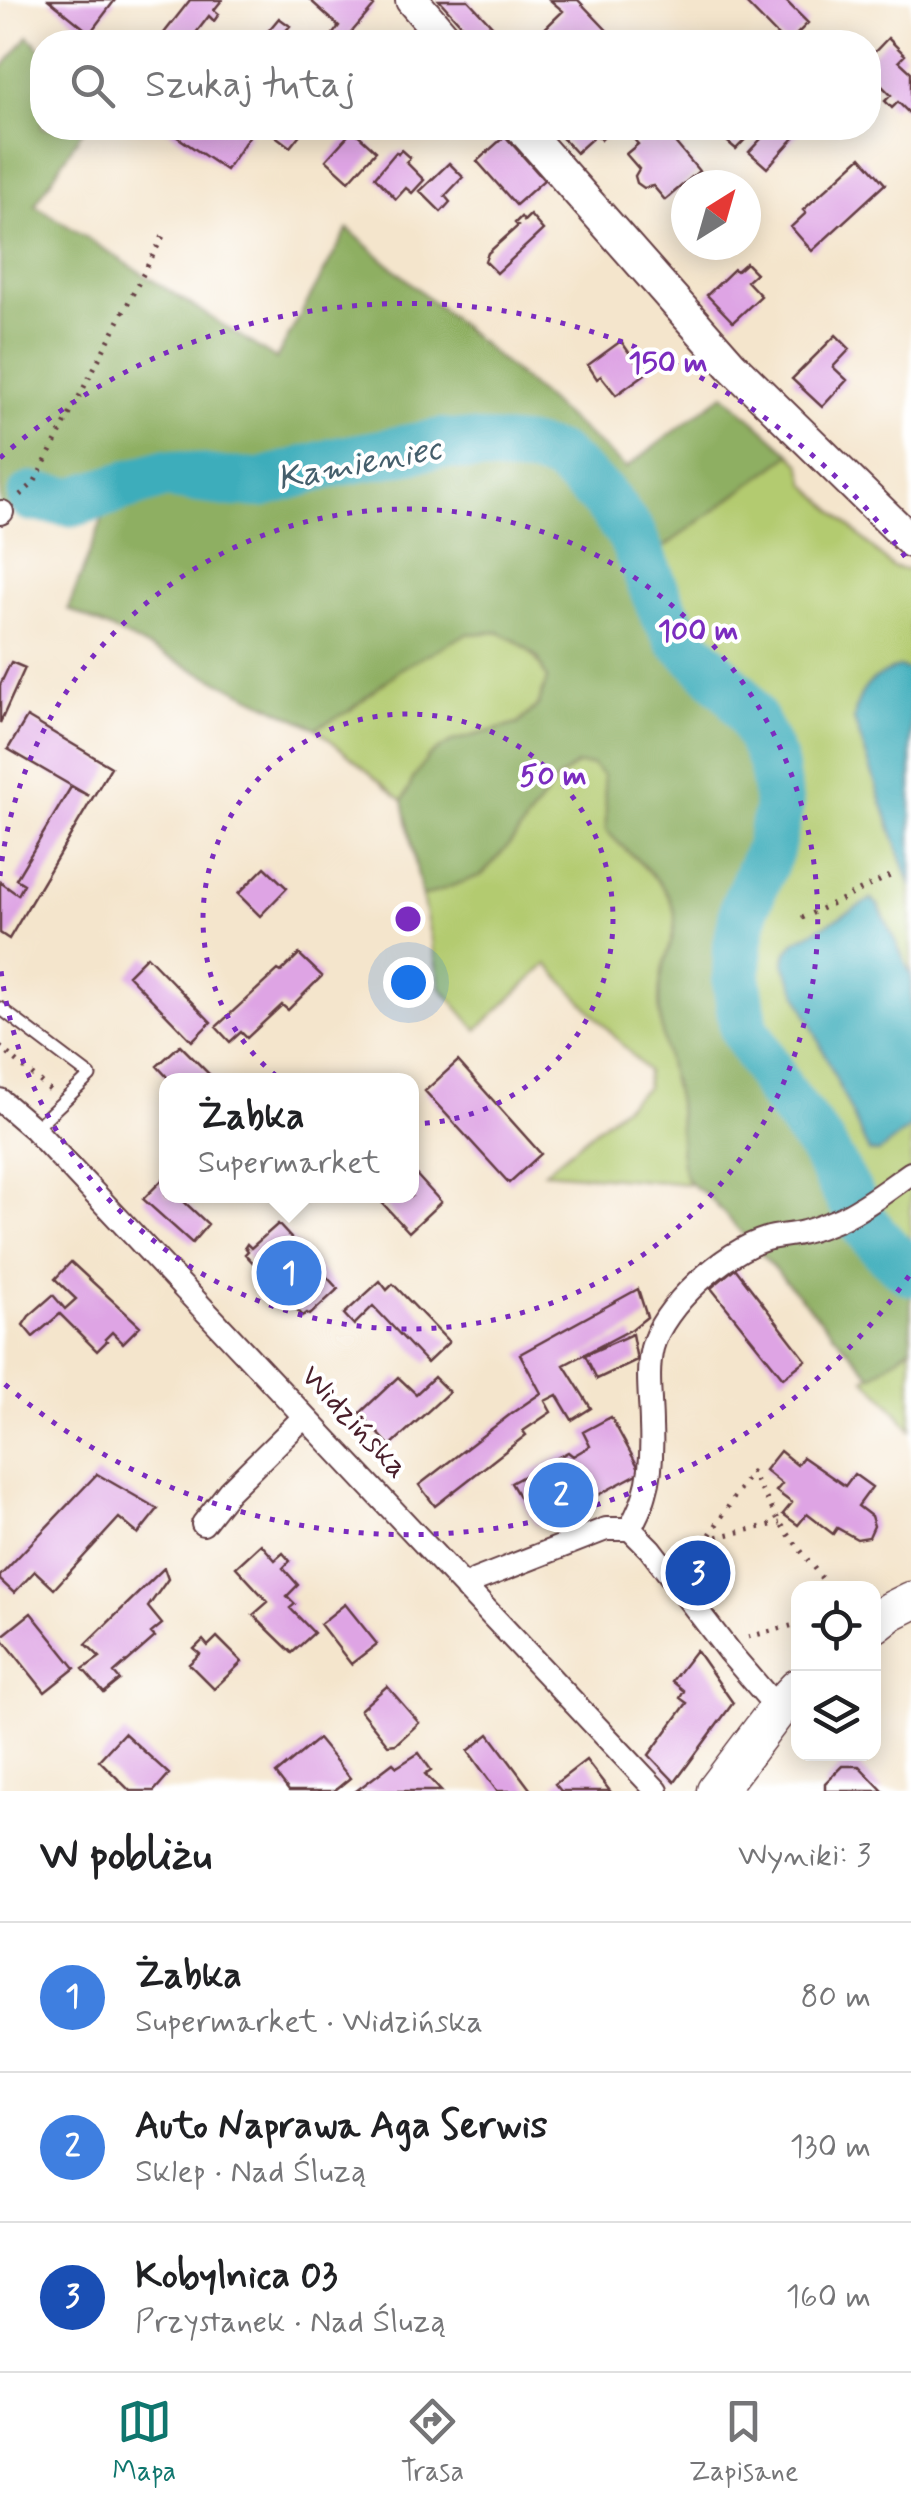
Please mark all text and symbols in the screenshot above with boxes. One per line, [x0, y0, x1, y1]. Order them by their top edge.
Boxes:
search box [30, 30, 881, 140]
icon: search [65, 58, 120, 113]
text: Szukaj tutaj [145, 61, 355, 110]
north arrow [671, 170, 761, 260]
text: 150 m [628, 344, 708, 383]
water label: Kamieniec [273, 425, 447, 502]
text: 100 m [658, 612, 738, 651]
text: 50 m [519, 757, 587, 796]
centre of rings [390, 901, 426, 937]
your location [383, 957, 434, 1008]
popup [159, 1073, 419, 1203]
text: Żabka [198, 1093, 305, 1142]
text: Supermarket [198, 1142, 380, 1184]
pin: 1 [256, 1236, 322, 1310]
street label: Widzińska [291, 1356, 417, 1488]
pin: 2 [528, 1458, 594, 1532]
pin: 3 [666, 1536, 730, 1610]
map controls [791, 1581, 881, 1761]
button: locate [791, 1581, 881, 1671]
button: layers [791, 1671, 881, 1761]
text: W pobliżu [40, 1829, 212, 1884]
text: Wyniki: 3 [738, 1835, 871, 1877]
text: Żabka [135, 1952, 242, 2001]
text: 1 [65, 1976, 80, 2018]
text: 80 m [801, 1976, 871, 2018]
text: Supermarket · Widzińska [135, 2001, 483, 2043]
text: Auto Naprawa Aga Serwis [135, 2102, 547, 2151]
text: 2 [65, 2126, 80, 2168]
text: 130 m [790, 2126, 871, 2168]
text: Sklep · Nad Śluzą [135, 2151, 366, 2193]
text: Kobylnica 03 [135, 2252, 338, 2301]
text: 3 [65, 2276, 80, 2318]
text: 160 m [786, 2276, 871, 2318]
text: Przystanek · Nad Śluzą [135, 2301, 446, 2343]
tab: Mapa [112, 2394, 176, 2491]
tab: Trasa [401, 2394, 464, 2491]
tab: Zapisane [689, 2394, 799, 2491]

